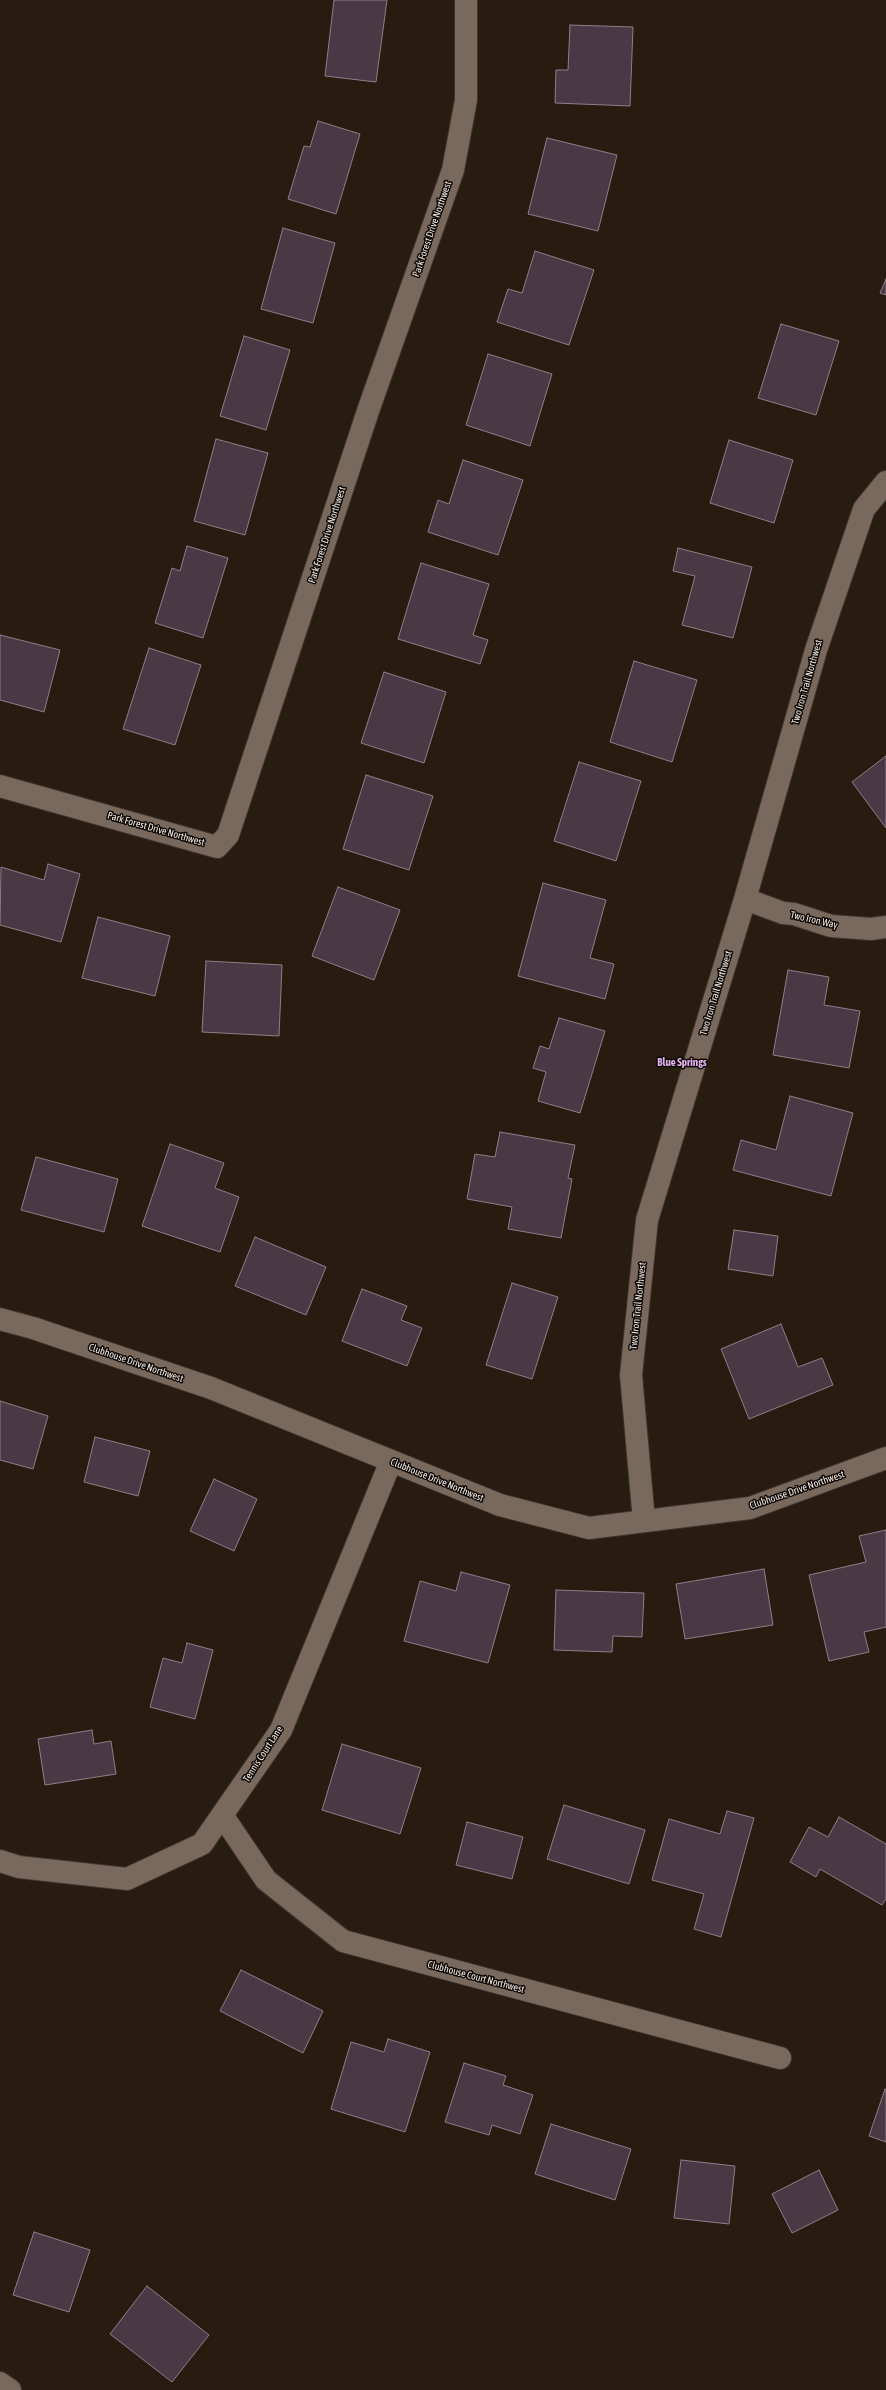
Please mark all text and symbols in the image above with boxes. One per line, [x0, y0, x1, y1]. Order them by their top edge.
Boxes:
street label: Park Forest Drive Northwest [410, 179, 454, 279]
street label: Park Forest Drive Northwest [306, 485, 348, 585]
street label: Two Iron Trail Northwest [789, 638, 825, 726]
street label: Park Forest Drive Northwest [106, 809, 206, 849]
street label: Two Iron Way [789, 909, 839, 931]
street label: Two Iron Trail Northwest [697, 949, 735, 1037]
district label: Blue Springs [657, 1056, 707, 1070]
street label: Two Iron Trail Northwest [627, 1262, 649, 1350]
street label: Clubhouse Drive Northwest [87, 1341, 185, 1385]
street label: Clubhouse Drive Northwest [389, 1456, 485, 1504]
street label: Clubhouse Drive Northwest [748, 1468, 846, 1512]
street label: Tennis Court Lane [240, 1724, 286, 1784]
street label: Clubhouse Court Northwest [426, 1958, 526, 1996]

